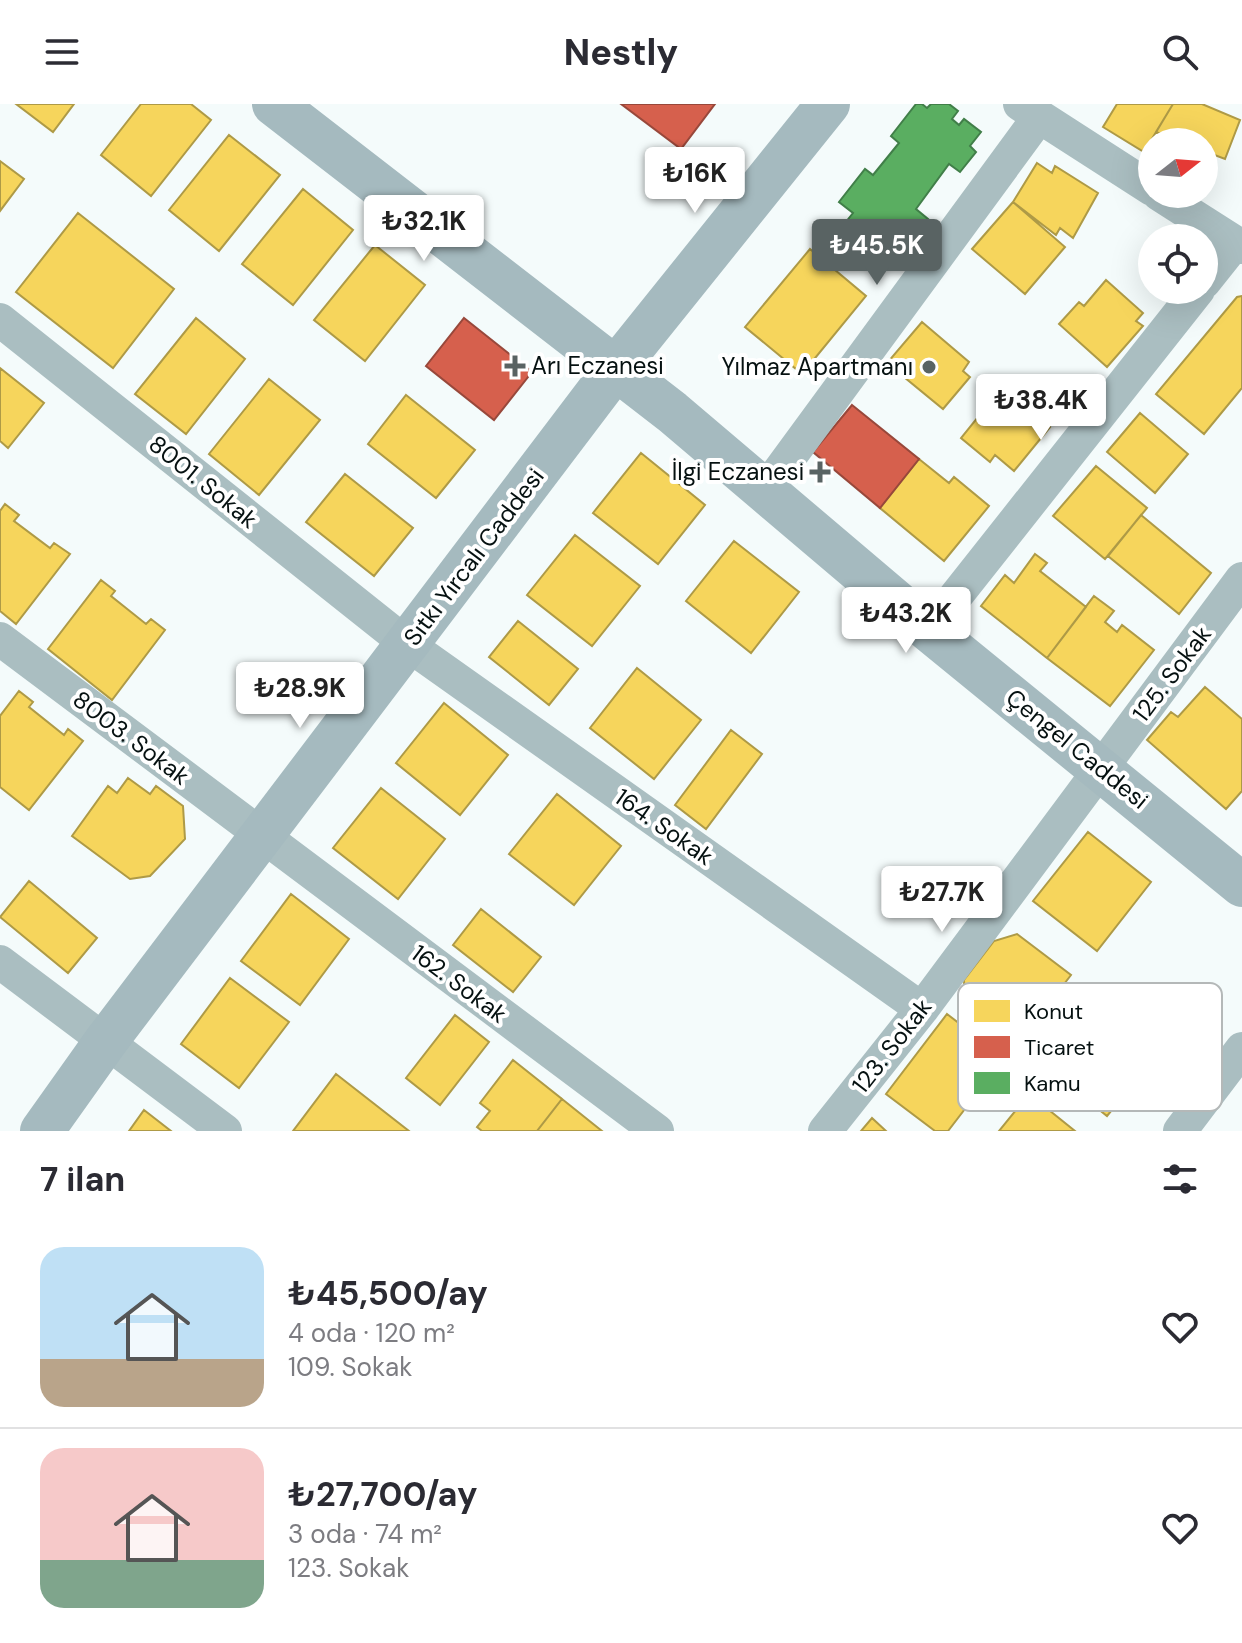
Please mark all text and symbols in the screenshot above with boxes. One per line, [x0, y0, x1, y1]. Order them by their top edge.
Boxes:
text: Nestly [564, 29, 678, 76]
icon: menu [40, 30, 84, 74]
icon: search [1158, 30, 1202, 74]
north arrow [1138, 128, 1218, 208]
map controls [1138, 128, 1218, 304]
pin: ₺16K [648, 147, 742, 215]
text: ₺16K [663, 156, 727, 190]
pin: ₺32.1K [359, 195, 489, 263]
text: ₺32.1K [382, 204, 466, 238]
pin: ₺45.5K [812, 219, 942, 287]
button: locate [1138, 224, 1218, 304]
text: ₺45.5K [830, 228, 924, 262]
place label: Arı Eczanesi [531, 350, 664, 381]
place label: Yılmaz Apartmanı [722, 351, 913, 382]
marker: Arı Eczanesi [506, 357, 524, 375]
marker: Yılmaz Apartmanı [920, 358, 938, 376]
pin: ₺38.4K [976, 374, 1106, 442]
text: ₺38.4K [994, 383, 1088, 417]
street label: 8001. Sokak [143, 428, 264, 535]
place label: İlgi Eczanesi [672, 456, 804, 487]
street label: Sıtkı Yırcalı Caddesi [397, 462, 551, 652]
marker: İlgi Eczanesi [811, 463, 829, 481]
pin: ₺43.2K [841, 587, 971, 655]
text: ₺43.2K [860, 596, 952, 630]
street label: 125. Sokak [1125, 619, 1218, 728]
pin: ₺28.9K [235, 662, 365, 730]
text: ₺28.9K [254, 671, 346, 705]
street label: Çengel Caddesi [1000, 682, 1155, 816]
street label: 8003. Sokak [67, 684, 196, 792]
street label: 164. Sokak [609, 781, 720, 872]
pin: ₺27.7K [877, 866, 1007, 934]
text: ₺27.7K [899, 875, 985, 909]
street label: 162. Sokak [405, 937, 513, 1030]
legend [958, 983, 1222, 1111]
street label: 123. Sokak [845, 992, 938, 1099]
text: Konut [1024, 997, 1083, 1026]
text: Ticaret [1024, 1033, 1094, 1062]
text: Kamu [1024, 1069, 1081, 1098]
text: 7 ilan [40, 1157, 125, 1202]
icon: filters [1158, 1157, 1202, 1201]
text: ₺45,500/ay [288, 1271, 488, 1316]
icon: home [104, 1279, 200, 1375]
icon: heart [1158, 1305, 1202, 1349]
text: 4 oda · 120 m² [288, 1316, 455, 1350]
text: 109. Sokak [288, 1350, 412, 1384]
text: ₺27,700/ay [288, 1472, 477, 1517]
icon: home [104, 1480, 200, 1576]
icon: heart [1158, 1506, 1202, 1550]
text: 3 oda · 74 m² [288, 1517, 442, 1551]
text: 123. Sokak [288, 1551, 409, 1585]

